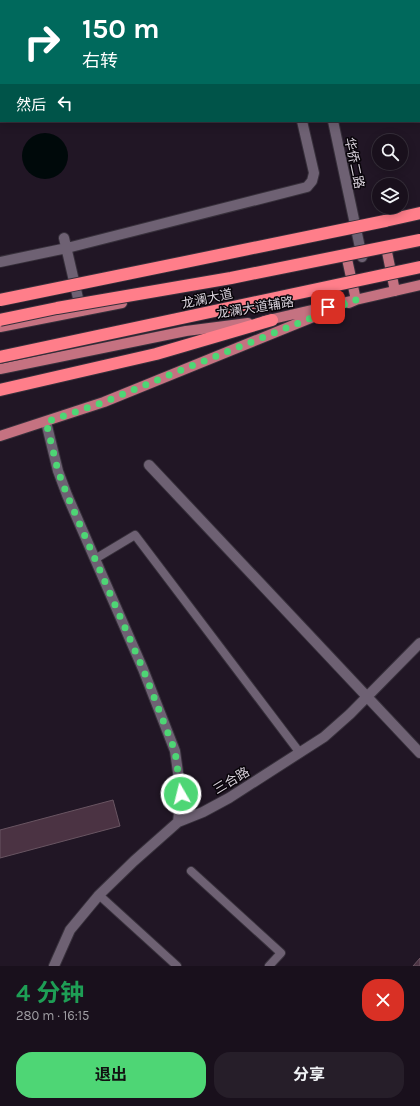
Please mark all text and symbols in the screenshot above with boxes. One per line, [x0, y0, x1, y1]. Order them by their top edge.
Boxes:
text: 150 m [82, 12, 160, 45]
icon: right [16, 16, 68, 68]
text: 右转 [82, 50, 118, 72]
icon: left [54, 92, 76, 114]
text: 然后 [16, 96, 46, 114]
map controls [372, 134, 408, 214]
button: search [372, 134, 408, 170]
street label: 华侨二路 [342, 136, 367, 190]
button: layers [372, 178, 408, 214]
street label: 龙澜大道 [180, 286, 234, 311]
pin [311, 290, 345, 324]
street label: 龙澜大道辅路 [215, 294, 295, 321]
icon: arrive [317, 296, 339, 318]
street label: 三合路 [211, 764, 252, 797]
position arrow [160, 773, 202, 815]
text: 4 分钟 [16, 979, 84, 1007]
button: close [362, 979, 404, 1021]
text: 280 m · 16:15 [16, 1008, 89, 1023]
button: 退出 [16, 1052, 206, 1098]
button: 分享 [214, 1052, 404, 1098]

